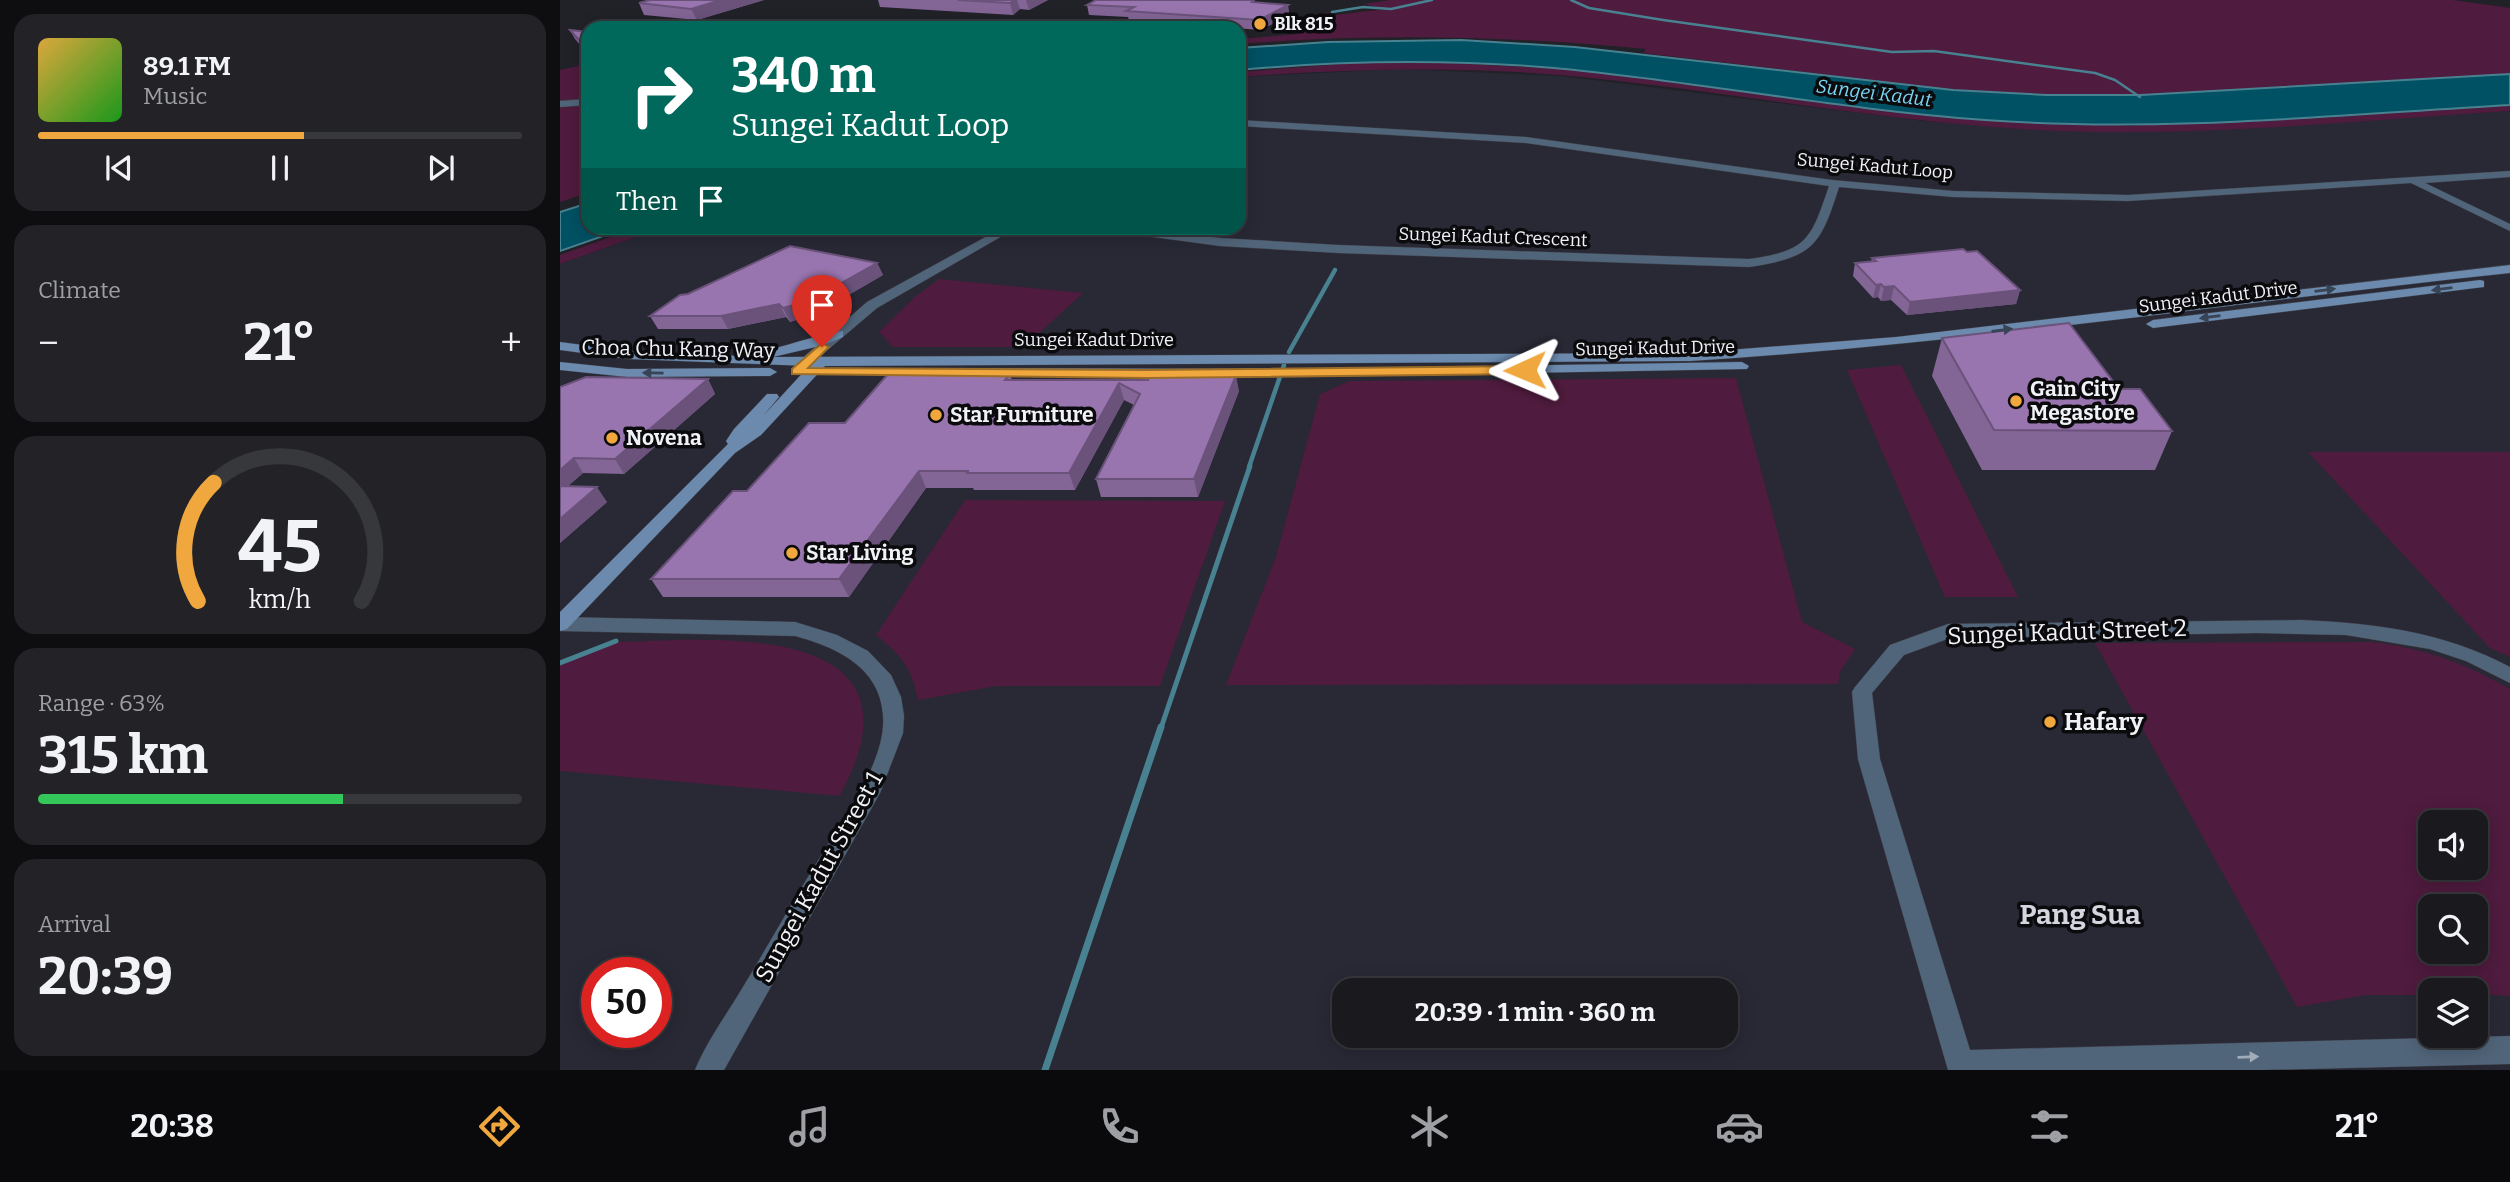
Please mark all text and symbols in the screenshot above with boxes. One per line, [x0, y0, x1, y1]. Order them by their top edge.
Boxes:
place label: Blk 815 [1274, 13, 1334, 35]
marker: Blk 815 [1252, 16, 1268, 32]
text: 340 m [731, 46, 876, 105]
icon: right [616, 49, 707, 140]
text: 89.1 FM [143, 51, 231, 82]
water label: Sungei Kadut [1815, 74, 1933, 112]
text: Music [143, 82, 207, 110]
text: Sungei Kadut Loop [731, 106, 1009, 144]
street label: Sungei Kadut Loop [1796, 148, 1954, 184]
icon: previous [100, 149, 138, 187]
icon: pause [261, 149, 299, 187]
icon: next [422, 149, 460, 187]
icon: arrive [692, 182, 730, 220]
text: Then [616, 186, 678, 217]
street label: Sungei Kadut Crescent [1398, 223, 1588, 251]
pin [792, 275, 852, 347]
text: Climate [38, 276, 121, 304]
street label: Sungei Kadut Drive [2137, 276, 2299, 318]
one-way arrow [2431, 283, 2453, 294]
one-way arrow [2314, 285, 2336, 296]
icon: arrive [803, 286, 841, 324]
text: 21° [243, 311, 316, 374]
one-way arrow [2199, 312, 2221, 323]
text: − [38, 320, 59, 366]
text: + [500, 320, 522, 366]
one-way arrow [1991, 324, 2013, 335]
street label: Sungei Kadut Drive [1014, 329, 1174, 351]
position arrow [1488, 333, 1562, 407]
street label: Choa Chu Kang Way [581, 334, 776, 364]
street label: Sungei Kadut Drive [1575, 336, 1735, 360]
one-way arrow [641, 367, 663, 379]
place label: Gain City Megastore [2030, 376, 2135, 426]
marker: Gain City Megastore [2008, 393, 2024, 409]
place label: Star Furniture [950, 402, 1093, 428]
marker: Star Furniture [928, 407, 944, 423]
place label: Novena [626, 425, 702, 451]
marker: Novena [604, 430, 620, 446]
text: 45 [238, 503, 322, 590]
place label: Star Living [806, 540, 913, 566]
marker: Star Living [784, 545, 800, 561]
text: km/h [249, 585, 311, 615]
street label: Sungei Kadut Street 2 [1947, 614, 2187, 650]
text: Range · 63% [38, 689, 165, 717]
place label: Hafary [2064, 708, 2144, 736]
marker: Hafary [2042, 714, 2058, 730]
text: 315 km [38, 724, 208, 787]
street label: Sungei Kadut Street 1 [749, 767, 889, 987]
map controls [2418, 810, 2488, 1048]
button: sound [2418, 810, 2488, 880]
button: search [2418, 894, 2488, 964]
district label: Pang Sua [2019, 898, 2141, 931]
text: Arrival [38, 910, 111, 938]
text: 20:39 [38, 945, 173, 1008]
speed limit sign: 50 [581, 957, 672, 1048]
button: layers [2418, 978, 2488, 1048]
text: 20:39 · 1 min · 360 m [1415, 997, 1655, 1028]
one-way arrow [2238, 1051, 2260, 1063]
icon: directions [475, 1102, 524, 1151]
icon: music [785, 1102, 834, 1151]
icon: phone [1095, 1102, 1144, 1151]
icon: climate [1405, 1102, 1454, 1151]
icon: car [1715, 1102, 1764, 1151]
icon: filters [2025, 1102, 2074, 1151]
text: 20:38 [130, 1107, 214, 1145]
text: 21° [2335, 1107, 2380, 1145]

